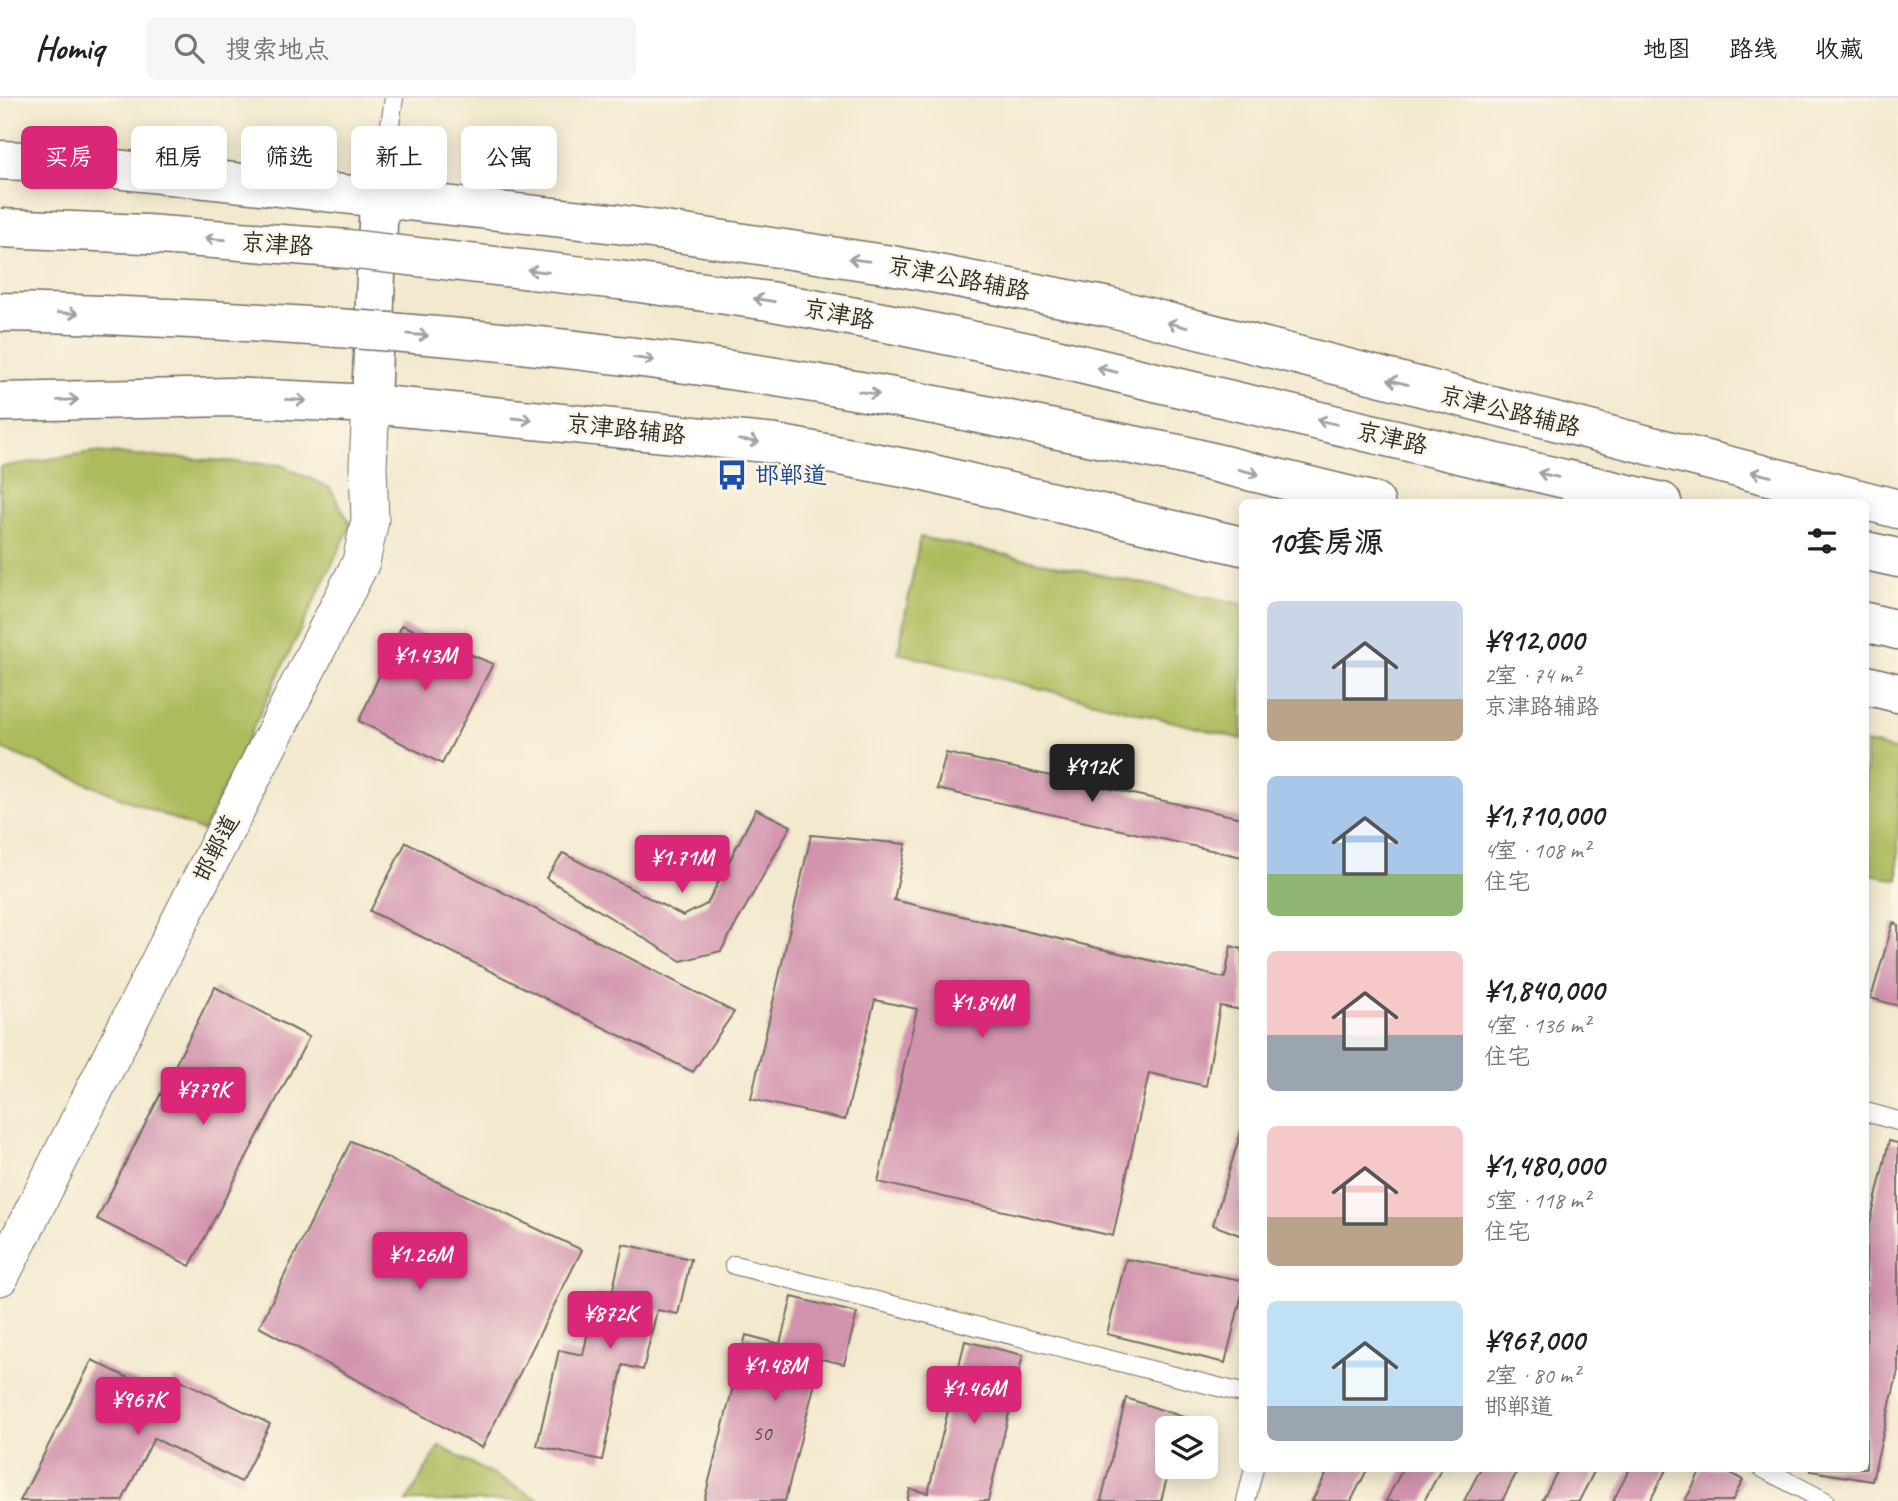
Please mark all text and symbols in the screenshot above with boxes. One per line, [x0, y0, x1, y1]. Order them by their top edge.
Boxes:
search box [146, 17, 636, 80]
text: Homiq [35, 27, 104, 69]
icon: search [170, 29, 208, 67]
text: 搜索地点 [226, 33, 330, 66]
text: 地图 [1643, 34, 1691, 64]
text: 路线 [1729, 34, 1777, 64]
text: 收藏 [1815, 34, 1863, 64]
chip: 买房 [21, 126, 117, 189]
chip: 租房 [131, 126, 227, 189]
chip: 筛选 [241, 126, 337, 189]
chip: 新上 [351, 126, 447, 189]
chip: 公寓 [461, 126, 557, 189]
street label: 京津路 [240, 227, 314, 261]
one-way arrow [204, 232, 226, 245]
street label: 京津公路辅路 [885, 250, 1033, 306]
one-way arrow [848, 253, 871, 266]
one-way arrow [528, 264, 550, 277]
street label: 京津路 [801, 292, 877, 336]
one-way arrow [753, 293, 776, 306]
one-way arrow [56, 306, 79, 320]
one-way arrow [1167, 318, 1189, 331]
one-way arrow [406, 329, 428, 342]
one-way arrow [632, 352, 655, 365]
one-way arrow [1096, 363, 1119, 376]
one-way arrow [1387, 375, 1410, 388]
street label: 京津公路辅路 [1437, 379, 1583, 443]
one-way arrow [857, 387, 879, 400]
one-way arrow [56, 394, 79, 407]
one-way arrow [284, 394, 307, 407]
street label: 京津路辅路 [565, 408, 687, 450]
one-way arrow [510, 413, 533, 426]
one-way arrow [1316, 415, 1339, 429]
street label: 京津路 [1354, 415, 1430, 461]
one-way arrow [737, 435, 759, 448]
bus stop icon: 邯郸道 [715, 458, 749, 492]
place label: 邯郸道 [755, 460, 827, 490]
one-way arrow [1238, 466, 1260, 479]
one-way arrow [1750, 467, 1773, 480]
one-way arrow [1537, 468, 1560, 481]
icon: filters [1803, 522, 1841, 560]
text: 10套房源 [1267, 523, 1384, 561]
text: ¥912,000 [1484, 621, 1584, 659]
icon: home [1323, 629, 1407, 713]
pin: ¥1.43M [368, 634, 482, 693]
text: ¥1.43M [394, 641, 456, 670]
text: 2室 · 74 m² [1484, 661, 1579, 690]
text: 京津路辅路 [1484, 692, 1599, 721]
pin: ¥912K [1043, 744, 1141, 804]
text: ¥912K [1066, 752, 1118, 781]
text: ¥1,710,000 [1484, 796, 1604, 834]
icon: home [1323, 804, 1407, 888]
street label: 邯郸道 [186, 809, 246, 887]
pin: ¥1.71M [625, 836, 739, 895]
text: 4室 · 108 m² [1484, 836, 1590, 865]
text: ¥1.71M [651, 843, 713, 872]
text: 住宅 [1484, 867, 1530, 896]
text: ¥1,840,000 [1484, 971, 1604, 1009]
icon: home [1323, 979, 1407, 1063]
pin: ¥1.84M [925, 981, 1039, 1040]
text: ¥1.84M [951, 988, 1013, 1017]
text: 4室 · 136 m² [1484, 1011, 1590, 1040]
text: 住宅 [1484, 1042, 1530, 1071]
pin: ¥779K [154, 1068, 252, 1127]
text: ¥779K [177, 1075, 229, 1104]
text: ¥1,480,000 [1484, 1146, 1604, 1184]
icon: home [1323, 1154, 1407, 1238]
text: 5室 · 118 m² [1484, 1186, 1590, 1215]
text: 住宅 [1484, 1217, 1530, 1246]
pin: ¥1.26M [363, 1232, 477, 1292]
text: ¥1.26M [388, 1240, 452, 1269]
pin: ¥872K [561, 1292, 659, 1351]
text: ¥872K [584, 1299, 637, 1328]
text: ¥967,000 [1484, 1321, 1585, 1359]
icon: home [1323, 1329, 1407, 1413]
pin: ¥1.48M [718, 1344, 832, 1403]
text: ¥1.48M [744, 1351, 806, 1380]
text: 2室 · 80 m² [1484, 1361, 1579, 1390]
pin: ¥1.46M [917, 1366, 1031, 1426]
text: ¥1.46M [942, 1374, 1006, 1403]
pin: ¥967K [89, 1378, 187, 1437]
text: ¥967K [111, 1385, 165, 1414]
text: 邯郸道 [1484, 1392, 1553, 1421]
map controls [1155, 1416, 1218, 1479]
button: layers [1155, 1416, 1218, 1479]
house number: 50 [753, 1420, 773, 1446]

